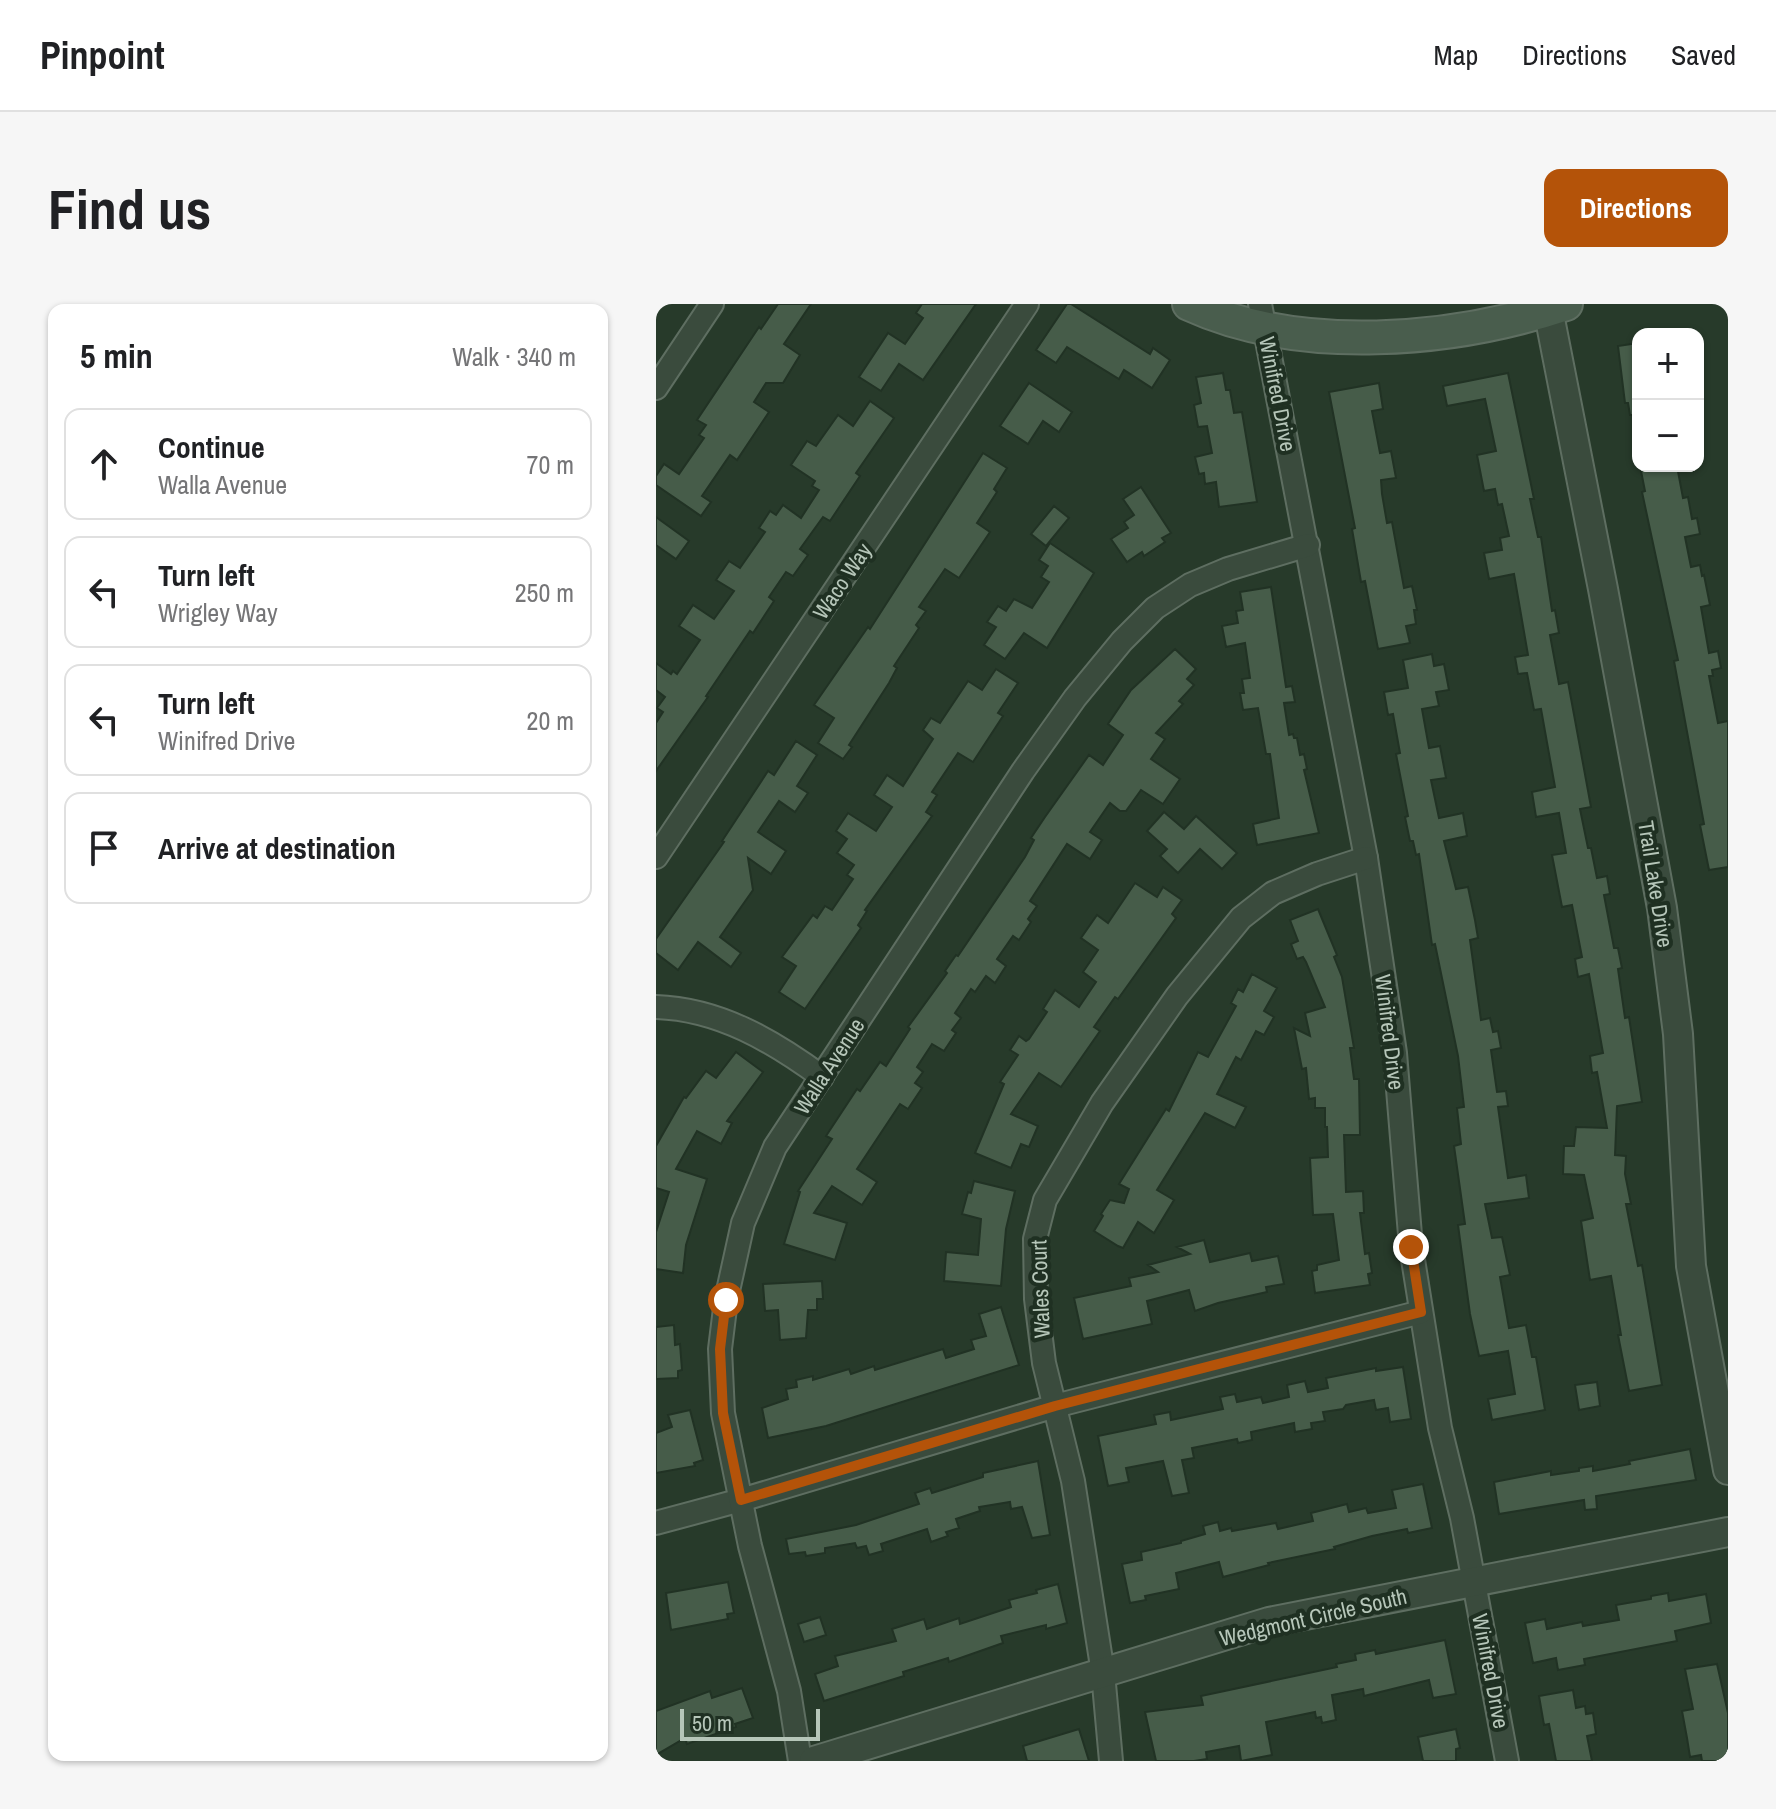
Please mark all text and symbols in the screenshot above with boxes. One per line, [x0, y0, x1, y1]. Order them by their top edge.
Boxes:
text: Pinpoint [40, 30, 165, 81]
text: Map [1434, 36, 1478, 74]
text: Directions [1522, 36, 1627, 74]
text: Saved [1671, 36, 1736, 74]
button: Directions [1544, 169, 1728, 247]
text: Find us [48, 171, 211, 246]
map controls [1632, 328, 1704, 472]
button: + [1632, 328, 1704, 400]
text: 5 min [80, 333, 153, 379]
street label: Winifred Drive [1252, 334, 1304, 454]
text: Walk · 340 m [452, 339, 576, 374]
button: − [1632, 400, 1704, 472]
text: Continue [158, 427, 265, 467]
icon: ahead [82, 442, 126, 486]
text: 70 m [527, 447, 574, 482]
text: Walla Avenue [158, 467, 287, 502]
street label: Waco Way [806, 537, 878, 625]
text: Turn left [158, 555, 255, 595]
icon: left [82, 570, 126, 614]
text: 250 m [515, 575, 574, 610]
text: Wrigley Way [158, 595, 278, 630]
text: Turn left [158, 683, 255, 723]
icon: left [82, 698, 126, 742]
text: 20 m [527, 703, 574, 738]
text: Winifred Drive [158, 723, 295, 758]
street label: Trail Lake Drive [1631, 819, 1681, 949]
icon: arrive [82, 826, 126, 870]
text: Arrive at destination [158, 828, 396, 868]
street label: Winifred Drive [1368, 972, 1412, 1092]
street label: Walla Avenue [787, 1012, 871, 1120]
route end [1393, 1229, 1429, 1265]
street label: Wales Court [1023, 1239, 1057, 1339]
route start [708, 1282, 744, 1318]
street label: Wedgmont Circle South [1216, 1581, 1410, 1653]
street label: Winifred Drive [1465, 1611, 1517, 1731]
scale bar [680, 1705, 820, 1741]
text: 50 m [692, 1708, 732, 1738]

